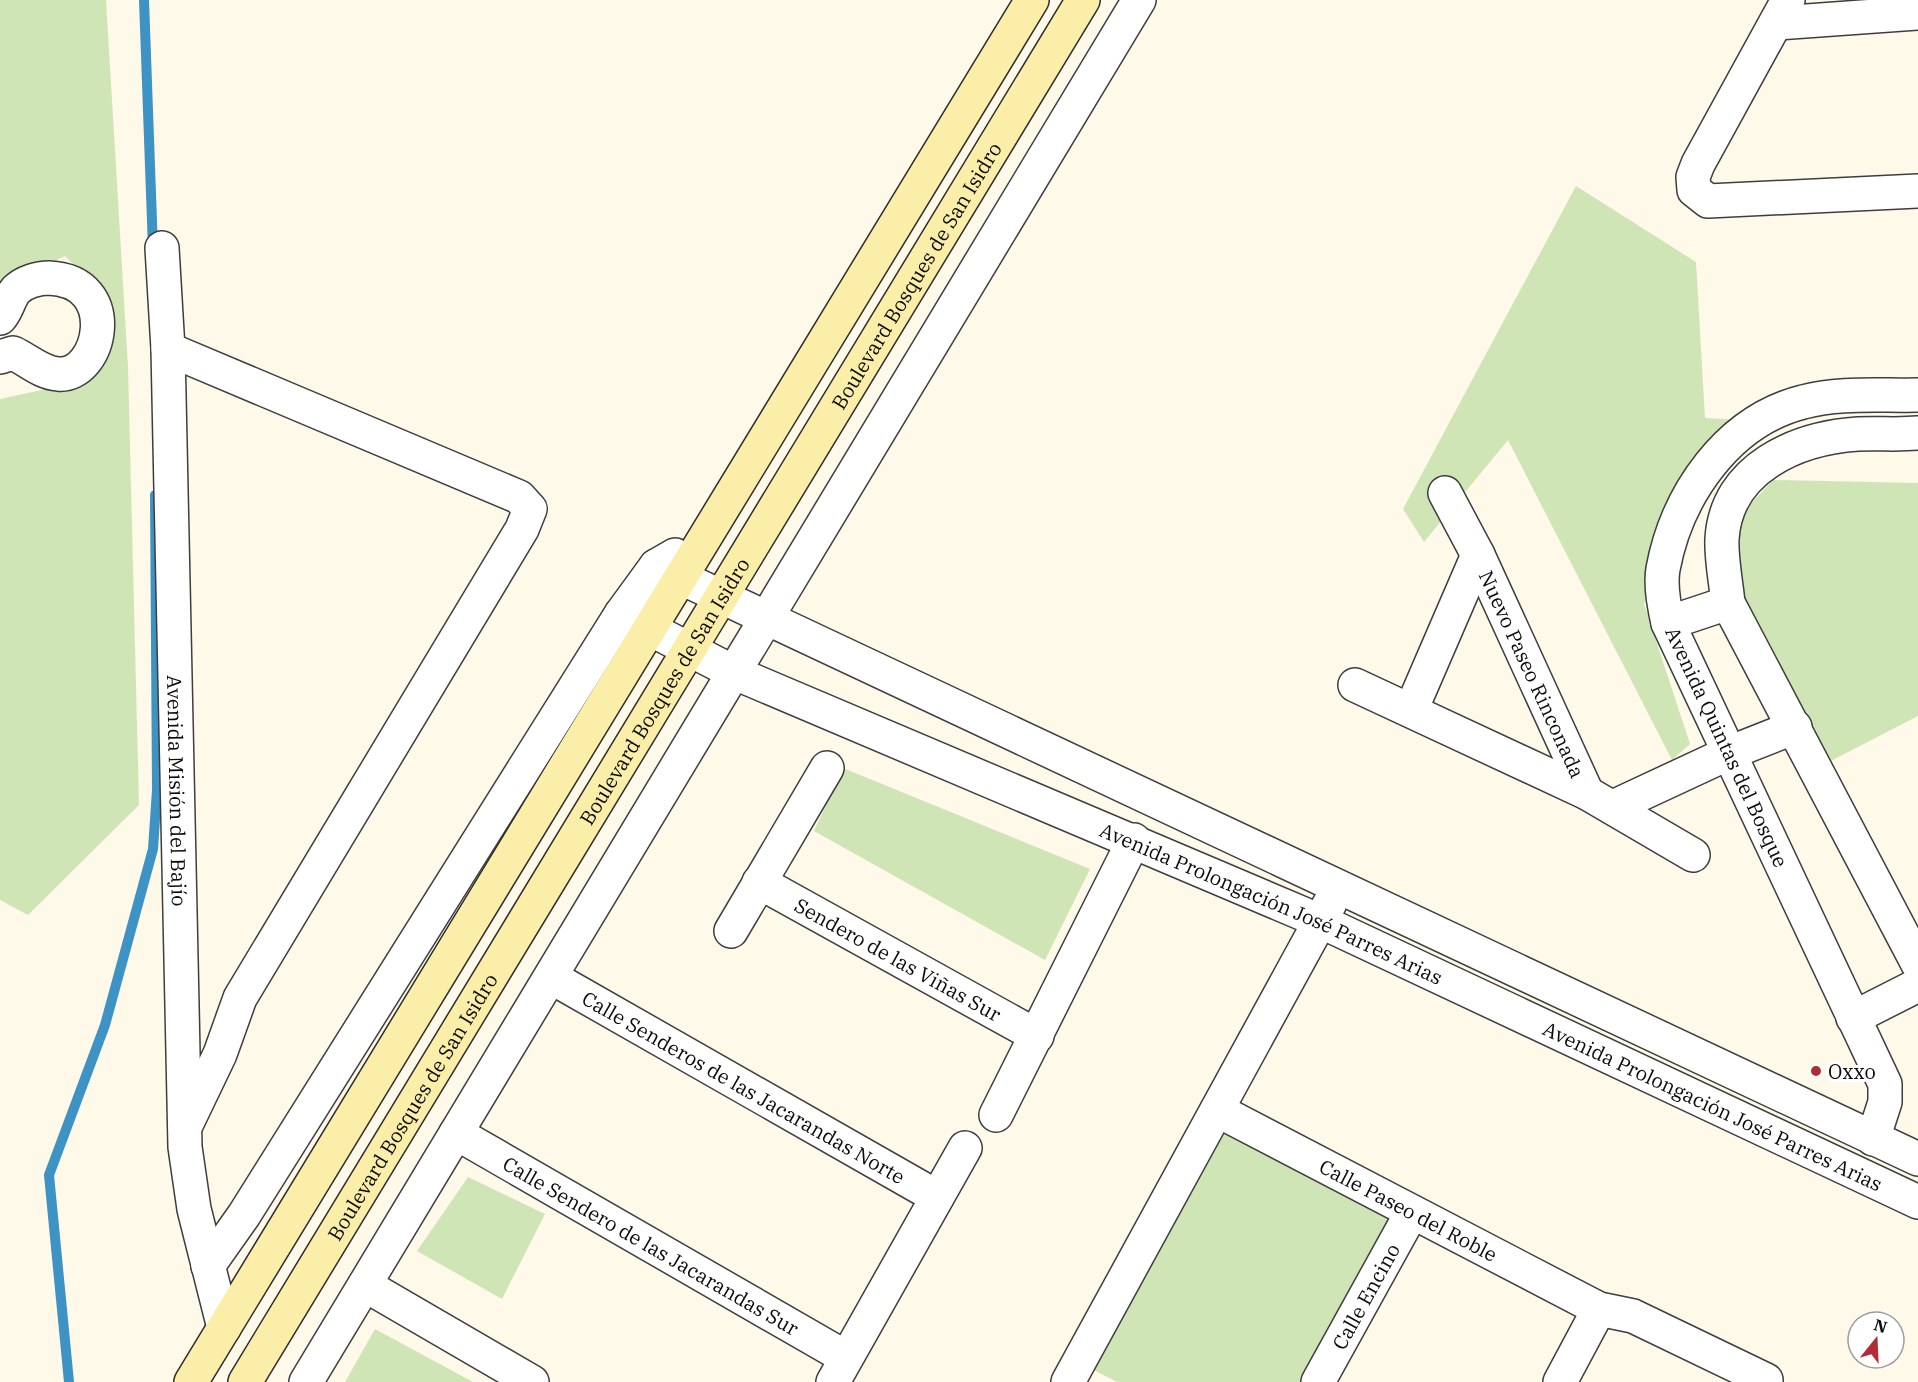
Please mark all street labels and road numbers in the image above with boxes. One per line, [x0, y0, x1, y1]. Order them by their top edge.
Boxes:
street label: Boulevard Bosques de San Isidro [825, 137, 1007, 414]
street label: Boulevard Bosques de San Isidro [573, 553, 755, 830]
street label: Nuevo Paseo Rinconada [1473, 566, 1592, 782]
street label: Avenida Quintas del Bosque [1659, 622, 1795, 872]
street label: Avenida Misión del Bajío [161, 675, 193, 907]
street label: Avenida Prolongación José Parres Arias [1096, 816, 1447, 990]
street label: Sendero de las Viñas Sur [790, 891, 1006, 1027]
street label: Boulevard Bosques de San Isidro [321, 968, 503, 1245]
street label: Calle Senderos de las Jacarandas Norte [578, 984, 910, 1190]
street label: Avenida Prolongación José Parres Arias [1539, 1014, 1887, 1197]
street label: Calle Sendero de las Jacarandas Sur [498, 1149, 804, 1341]
street label: Calle Paseo del Roble [1315, 1152, 1502, 1267]
street label: Calle Encino [1325, 1238, 1406, 1354]

